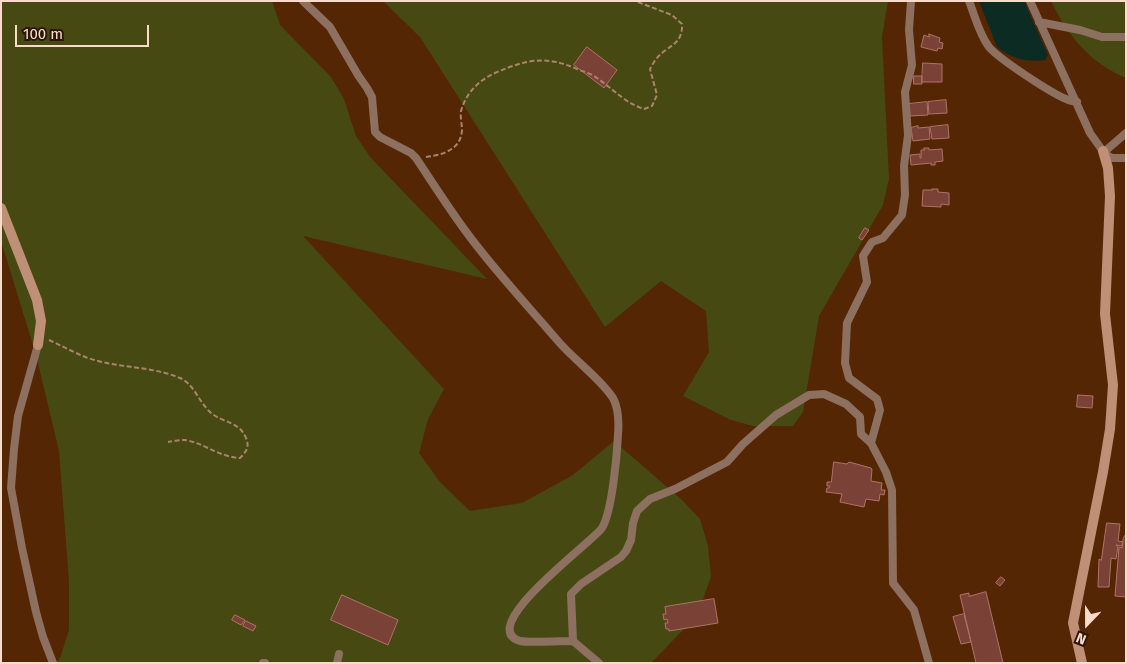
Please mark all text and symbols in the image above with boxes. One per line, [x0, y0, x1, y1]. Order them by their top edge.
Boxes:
scale bar [18, 15, 151, 47]
text: 100 m [23, 25, 63, 43]
north arrow [1062, 599, 1112, 649]
text: N [1074, 629, 1089, 648]

